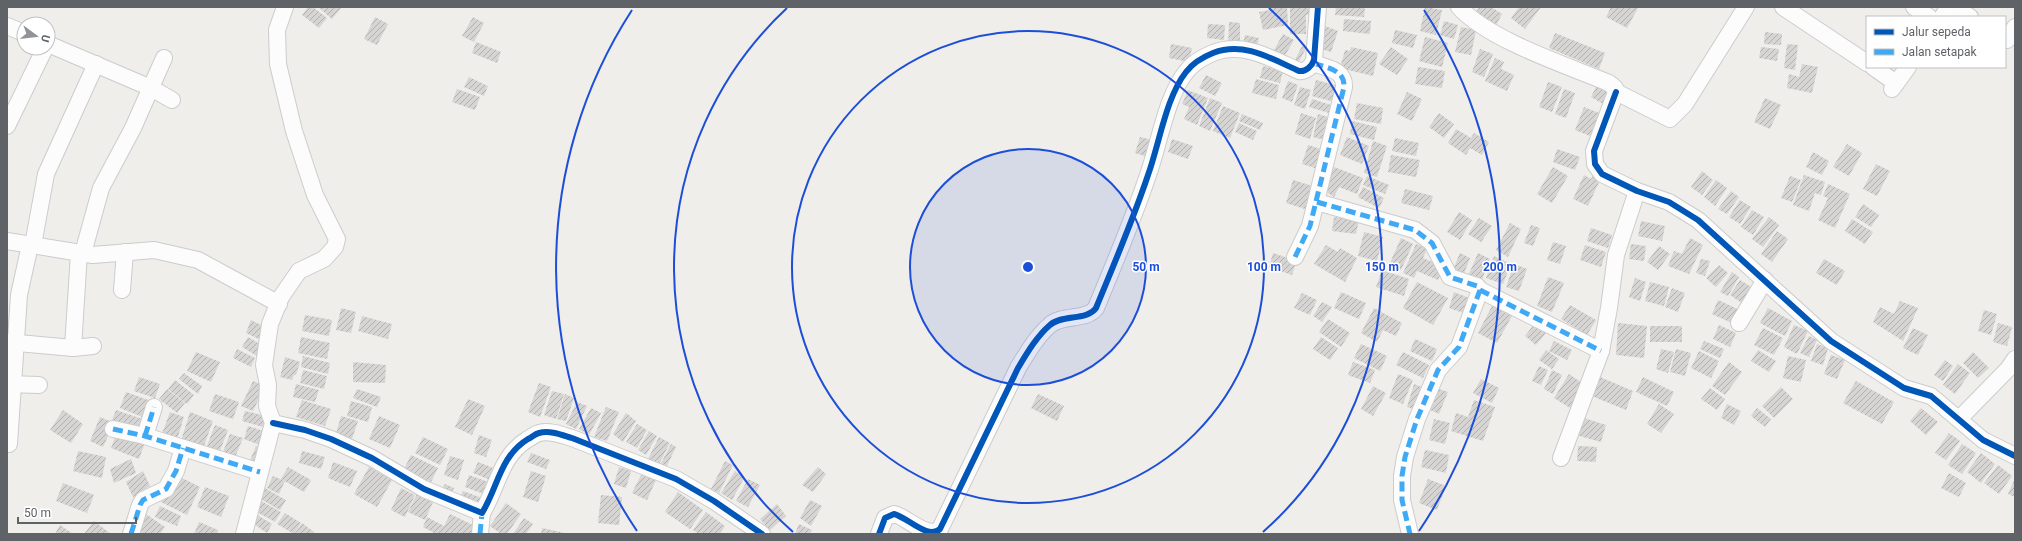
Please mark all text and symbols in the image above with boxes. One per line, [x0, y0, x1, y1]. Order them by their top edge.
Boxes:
north arrow [16, 16, 56, 56]
legend [1866, 16, 2006, 68]
text: Jalur sepeda [1902, 25, 1971, 39]
text: U [38, 33, 52, 44]
text: Jalan setapak [1902, 45, 1977, 59]
centre of rings [1021, 260, 1035, 274]
text: 50 m [1132, 260, 1160, 274]
text: 100 m [1247, 260, 1281, 274]
text: 150 m [1365, 260, 1399, 274]
text: 200 m [1483, 260, 1517, 274]
scale bar [18, 499, 136, 525]
text: 50 m [24, 506, 51, 520]

